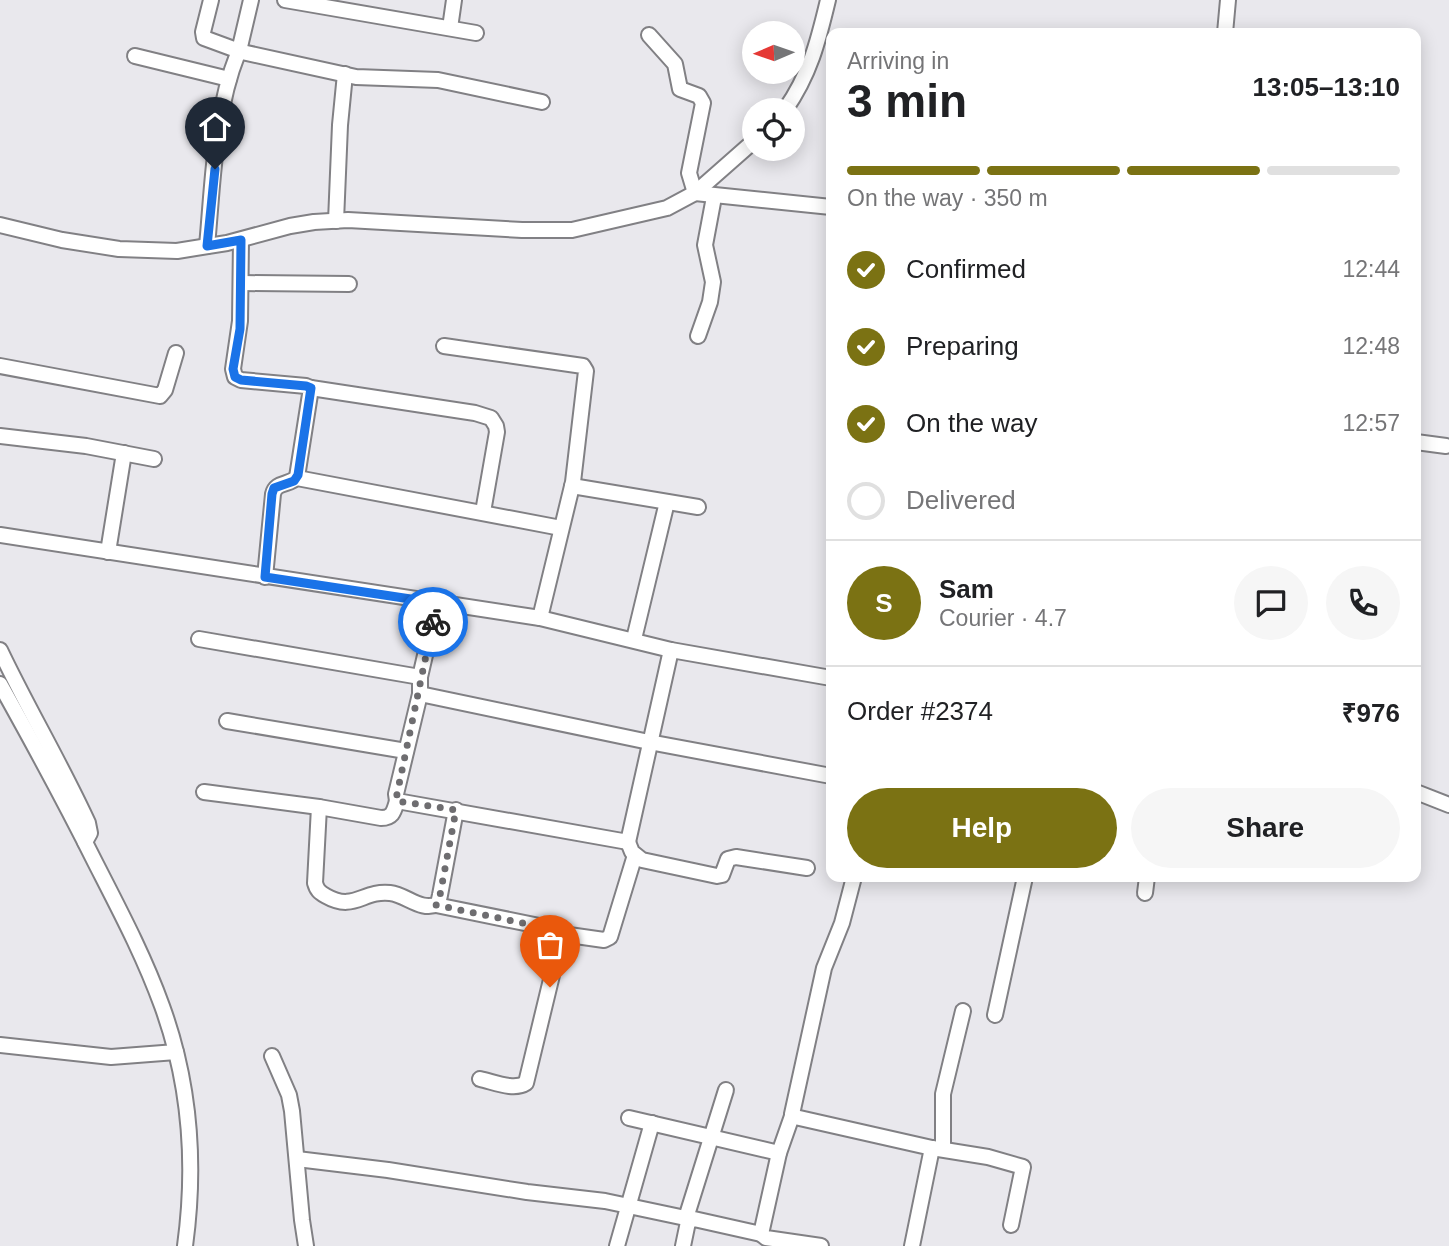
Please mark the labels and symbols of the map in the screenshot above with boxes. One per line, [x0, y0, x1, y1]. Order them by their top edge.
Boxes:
north arrow [742, 21, 805, 84]
pin [185, 97, 245, 169]
courier [398, 587, 468, 657]
pin [520, 915, 580, 987]

